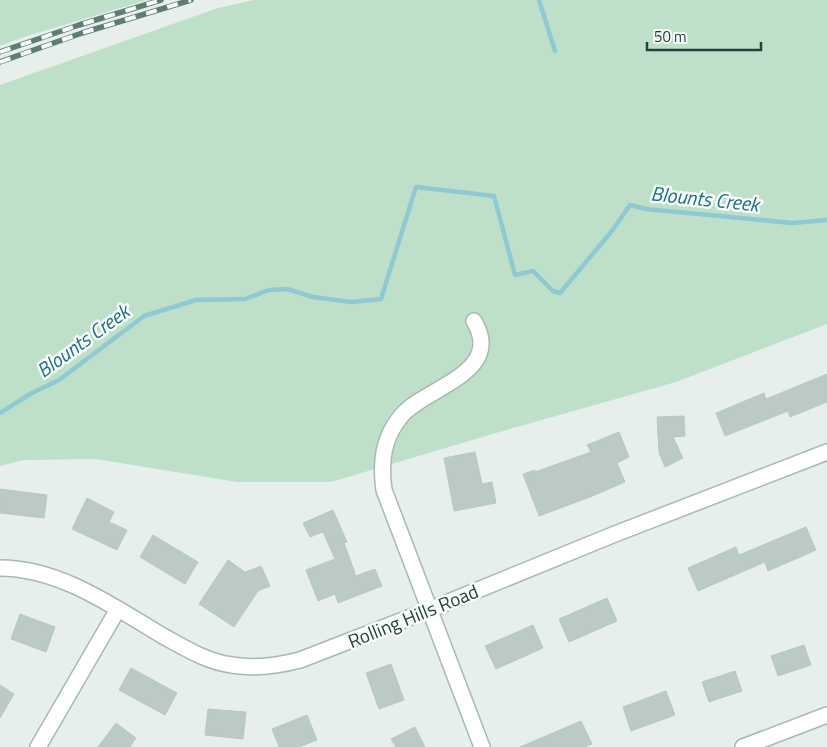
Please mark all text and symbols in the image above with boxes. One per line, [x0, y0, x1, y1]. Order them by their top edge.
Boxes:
scale bar [647, 20, 761, 52]
text: 50 m [654, 25, 687, 48]
water label: Blounts Creek [650, 177, 763, 220]
water label: Blounts Creek [30, 295, 137, 385]
street label: Rolling Hills Road [343, 576, 482, 655]

